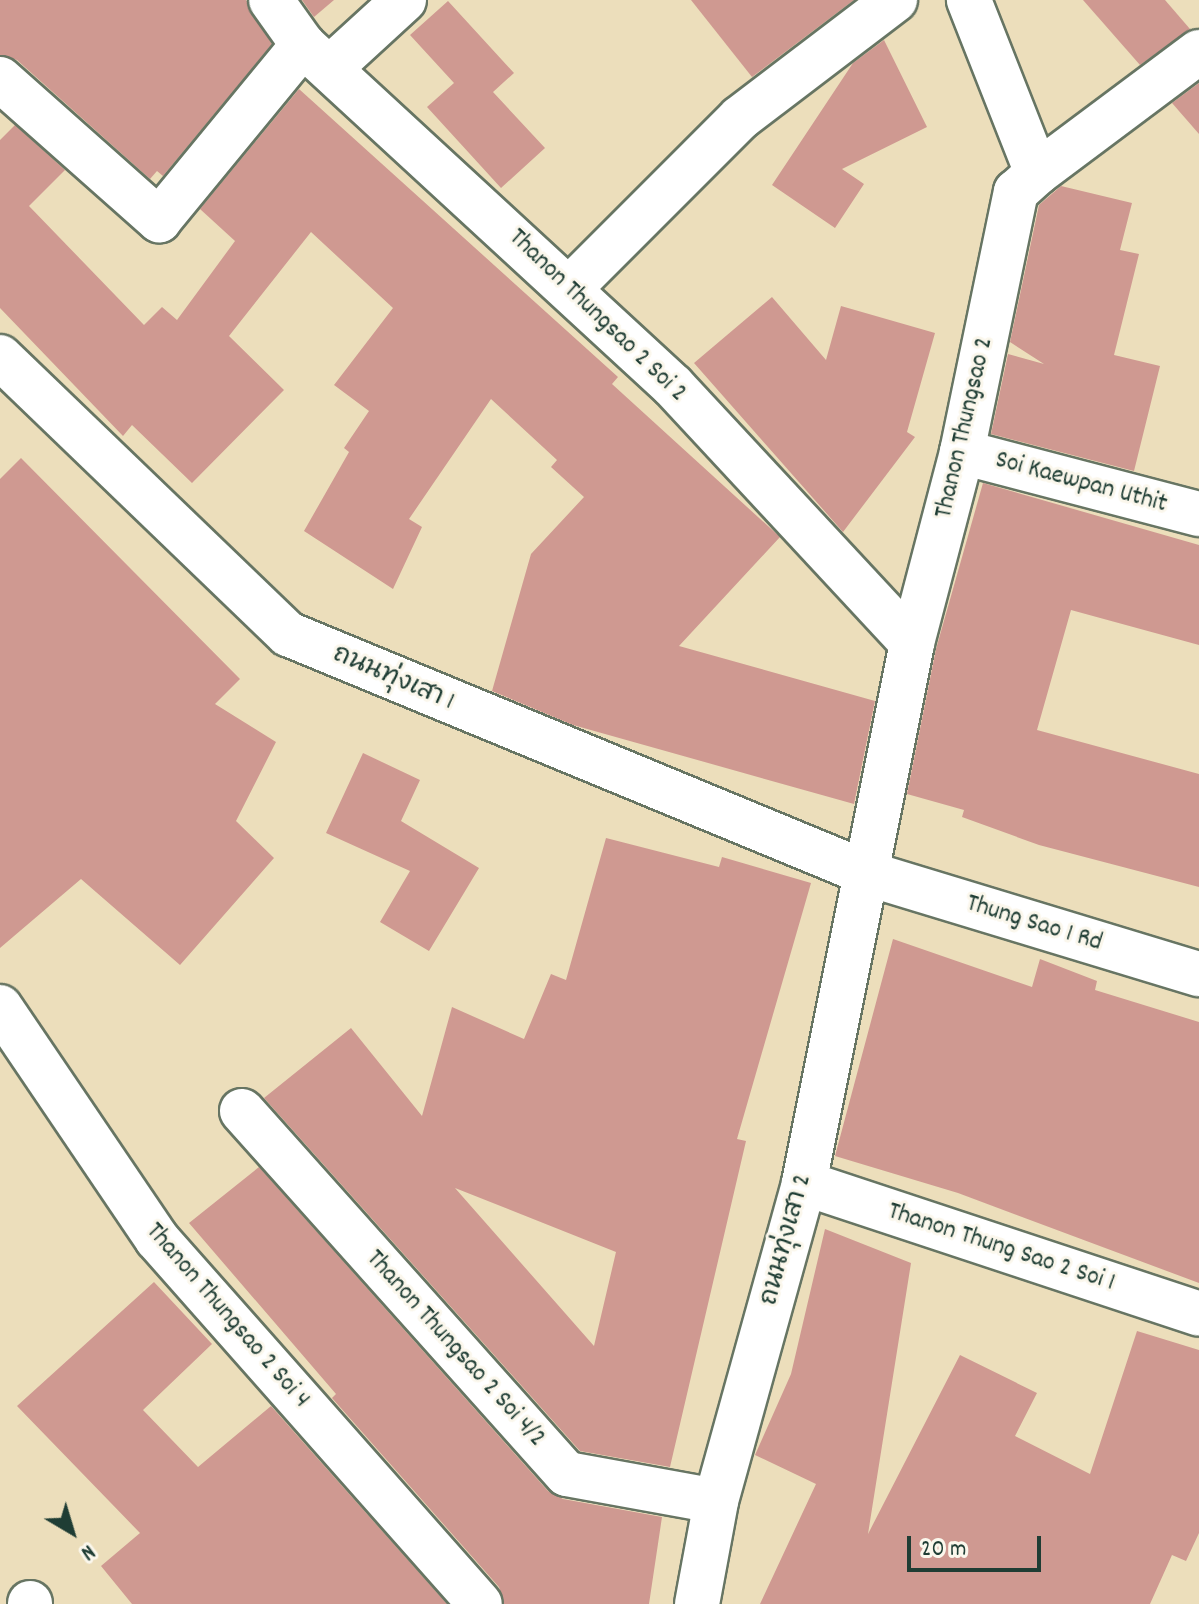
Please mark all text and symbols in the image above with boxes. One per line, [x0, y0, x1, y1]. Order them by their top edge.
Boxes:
street label: Thanon Thungsao 2 Soi 2 [501, 223, 693, 409]
street label: Thanon Thungsao 2 [929, 334, 1001, 522]
street label: Soi Kaewpan Uthit [992, 445, 1170, 521]
street label: ถนนทุ่งเสา 1 [328, 639, 458, 719]
street label: Thung Sao 1 Rd [962, 889, 1106, 959]
street label: ถนนทุ่งเสา 2 [755, 1171, 819, 1309]
street label: Thanon Thung Sao 2 Soi 1 [884, 1197, 1118, 1299]
street label: Thanon Thungsao 2 Soi 4 [138, 1217, 316, 1415]
street label: Thanon Thungsao 2 Soi 4/2 [358, 1244, 552, 1454]
north arrow [32, 1492, 112, 1572]
scale bar [911, 1520, 1045, 1570]
text: 20 m [921, 1533, 967, 1567]
text: N [73, 1536, 101, 1567]

